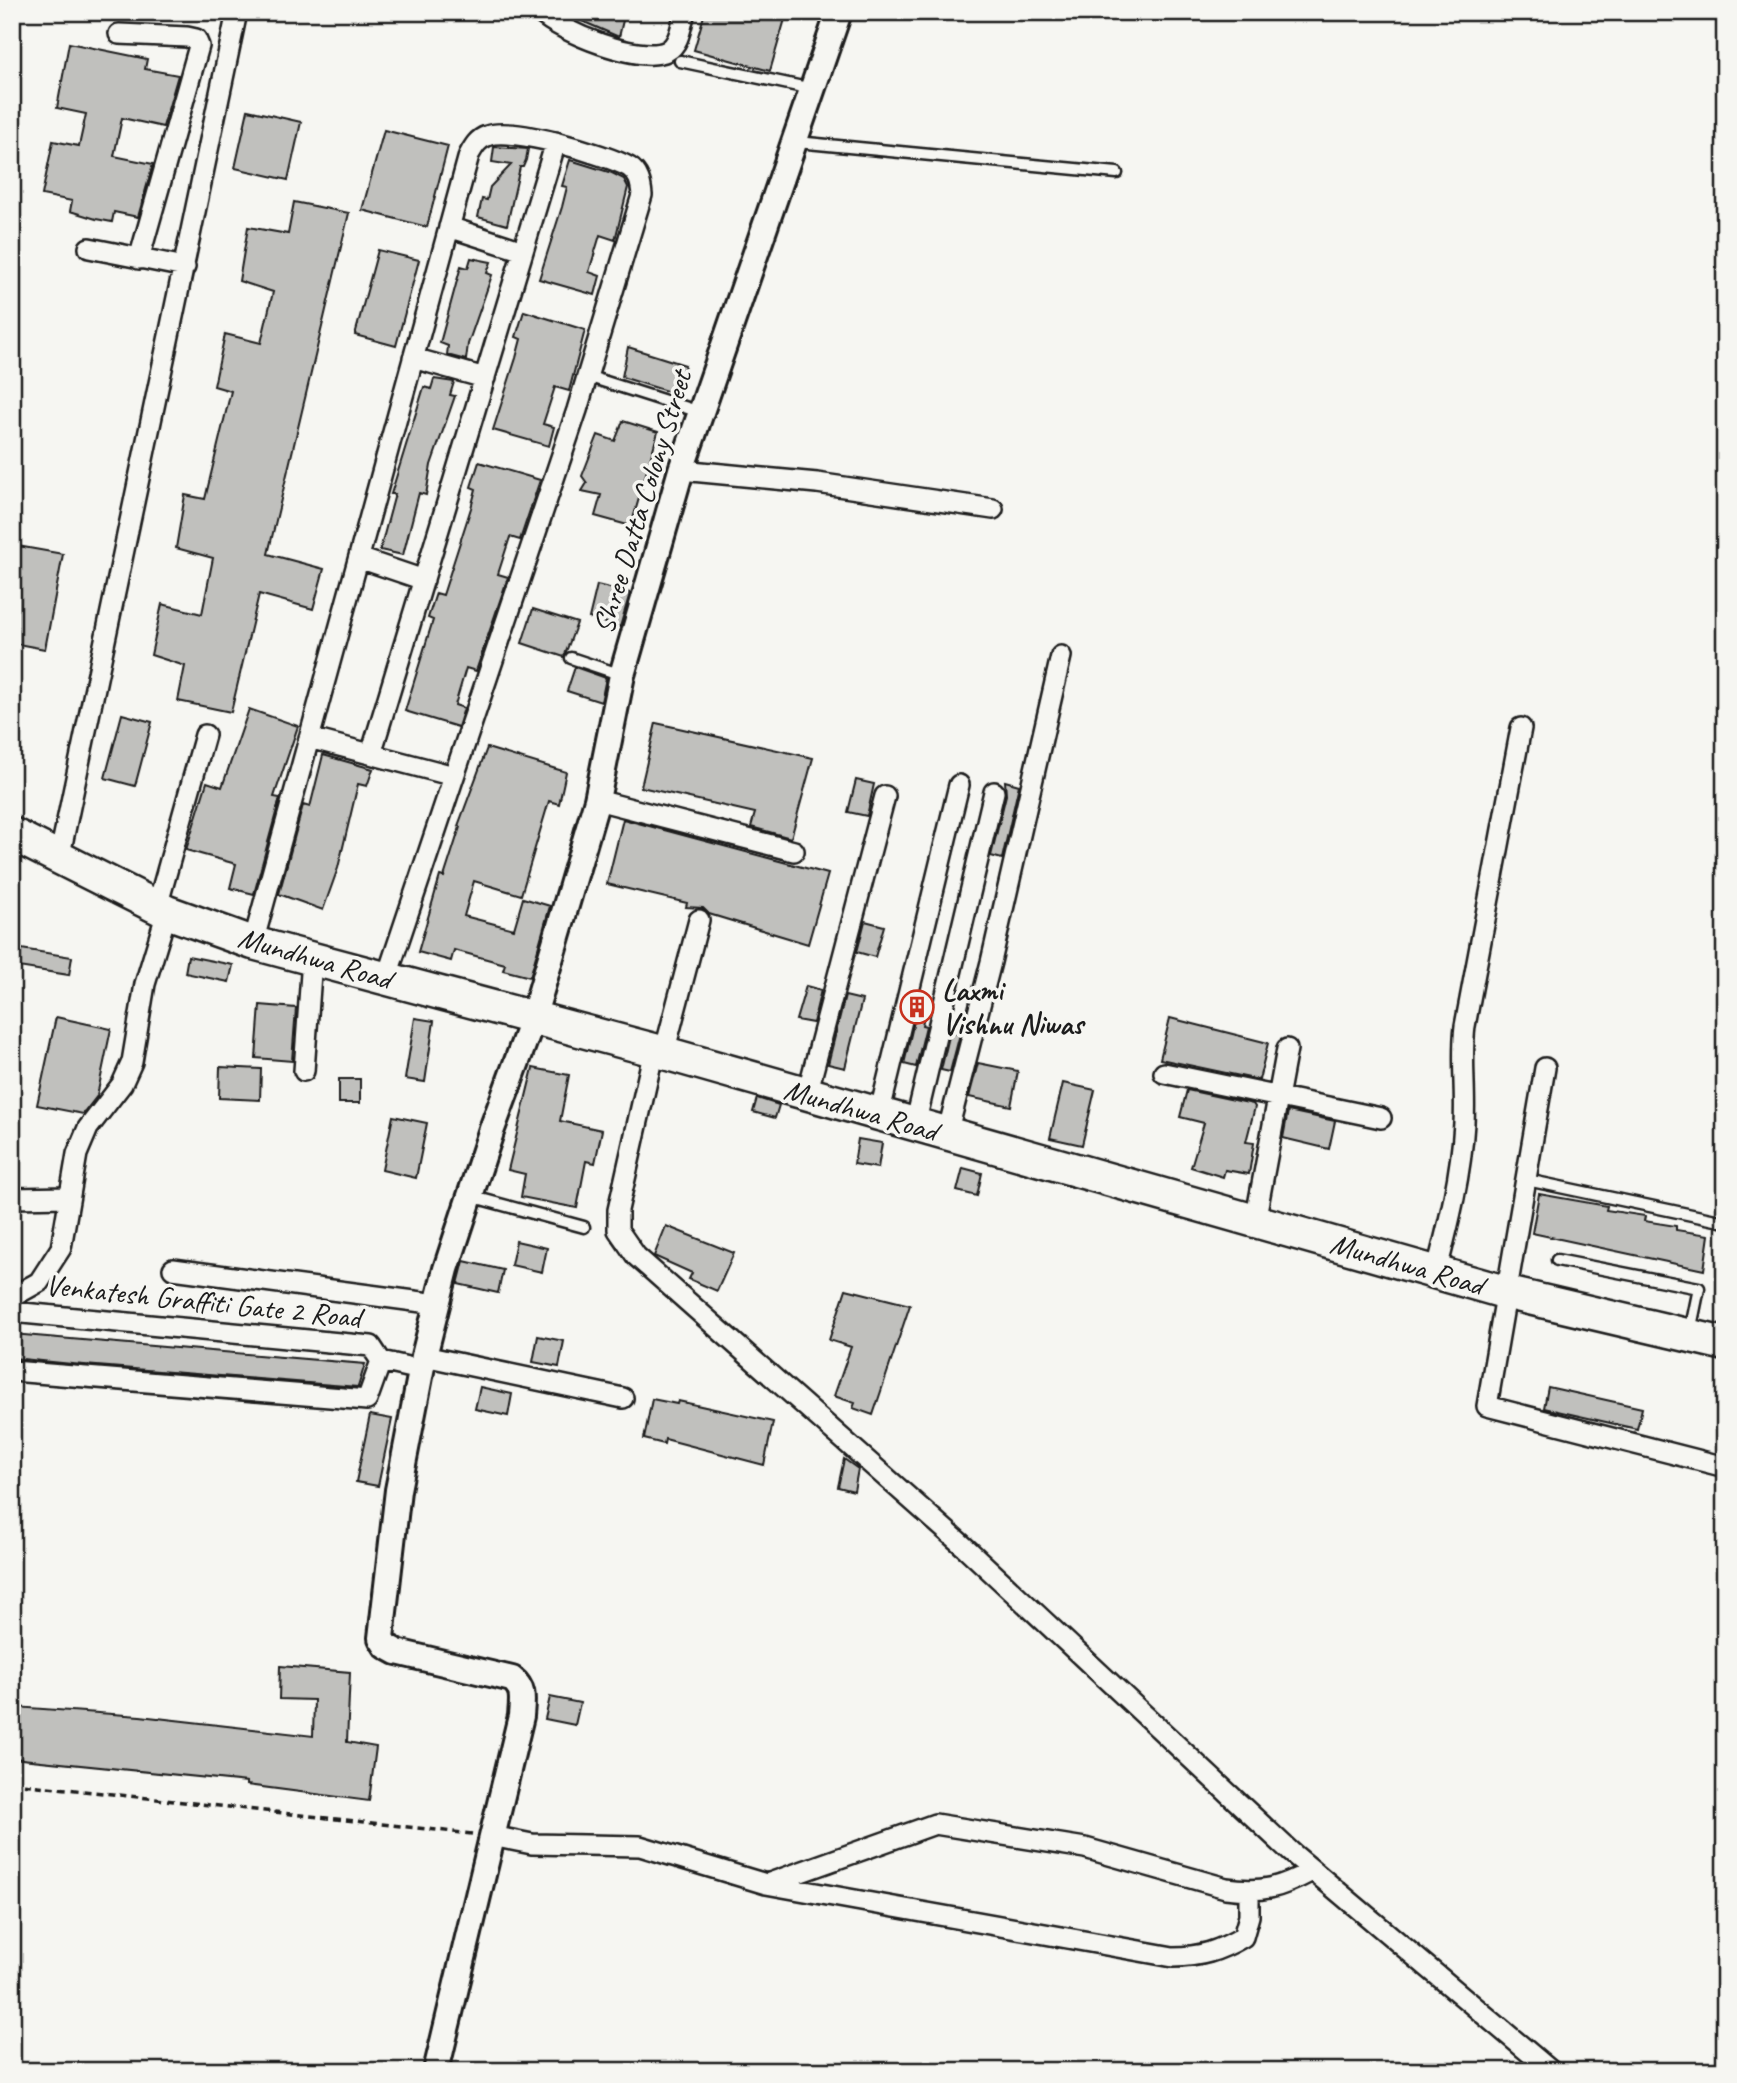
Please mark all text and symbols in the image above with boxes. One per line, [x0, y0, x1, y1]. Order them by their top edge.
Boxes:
street label: Shree Datta Colony Street [584, 363, 701, 638]
street label: Mundhwa Road [234, 918, 400, 999]
place label: Laxmi Vishnu Niwas [942, 971, 1086, 1043]
building icon: Laxmi Vishnu Niwas [898, 988, 936, 1026]
street label: Mundhwa Road [780, 1070, 946, 1151]
street label: Mundhwa Road [1326, 1224, 1492, 1305]
street label: Venkatesh Graffiti Gate 2 Road [44, 1266, 367, 1337]

